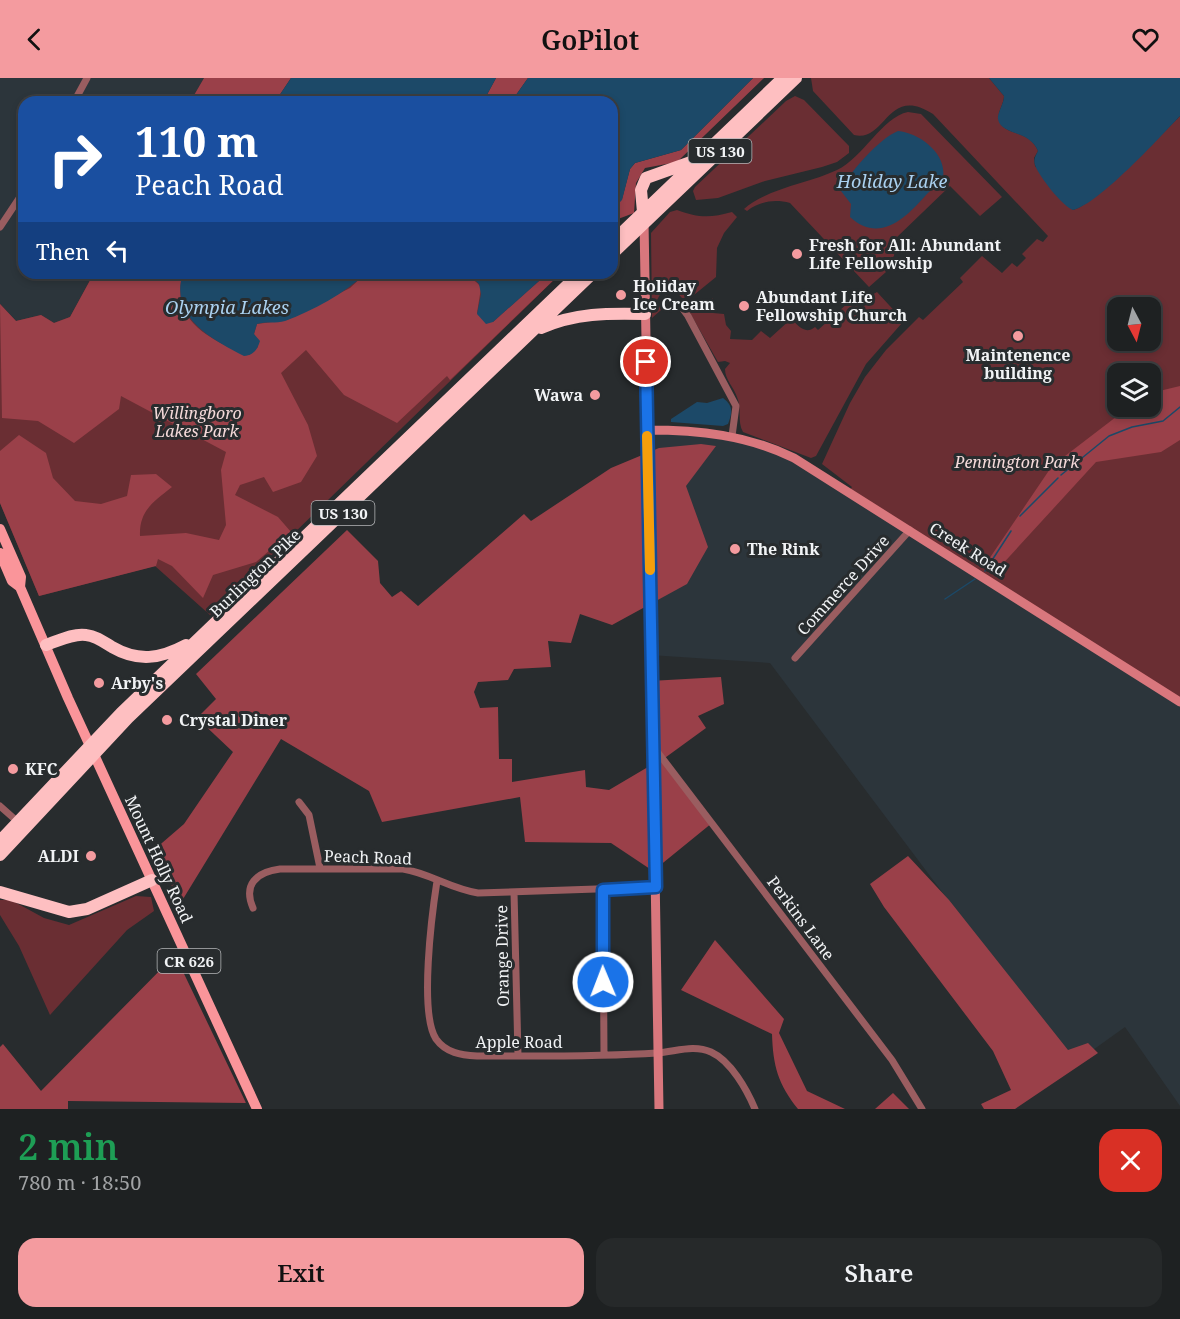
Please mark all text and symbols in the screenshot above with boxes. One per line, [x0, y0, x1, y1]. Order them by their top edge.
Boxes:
text: GoPilot [541, 21, 639, 58]
icon: back [18, 23, 51, 56]
icon: heart [1129, 23, 1162, 56]
text: 110 m [135, 112, 259, 169]
icon: right [36, 120, 114, 198]
road number: US 130 [688, 139, 752, 163]
text: Peach Road [135, 166, 283, 203]
water label: Holiday Lake [836, 169, 947, 193]
icon: left [101, 234, 134, 267]
place label: Fresh for All: Abundant Life Fellowship [809, 234, 1002, 274]
text: Then [36, 236, 89, 266]
marker: Fresh for All: Abundant Life Fellowship [790, 247, 804, 261]
place label: Holiday Ice Cream [633, 275, 715, 315]
place label: Abundant Life Fellowship Church [756, 286, 908, 326]
marker: Holiday Ice Cream [614, 288, 628, 302]
water label: Olympia Lakes [165, 295, 289, 319]
north arrow [1107, 297, 1161, 351]
map controls [1107, 297, 1161, 417]
marker: Abundant Life Fellowship Church [737, 299, 751, 313]
marker: Maintenence building [1011, 329, 1025, 343]
pin [620, 336, 671, 387]
place label: Maintenence building [966, 344, 1070, 384]
icon: arrive [629, 345, 662, 378]
button: layers [1107, 363, 1161, 417]
place label: Wawa [534, 384, 583, 406]
marker: Wawa [588, 388, 602, 402]
park label: Willingboro Lakes Park [152, 402, 242, 442]
park label: Pennington Park [954, 451, 1080, 473]
road number: US 130 [312, 501, 374, 525]
street label: Creek Road [925, 517, 1011, 581]
street label: Burlington Pike [205, 524, 305, 622]
street label: Commerce Drive [792, 530, 894, 640]
place label: The Rink [747, 538, 820, 560]
marker: The Rink [728, 542, 742, 556]
place label: Arby's [111, 672, 163, 694]
marker: Arby's [92, 676, 106, 690]
place label: Crystal Diner [179, 709, 288, 731]
marker: Crystal Diner [160, 713, 174, 727]
place label: KFC [25, 758, 58, 780]
marker: KFC [6, 762, 20, 776]
street label: Mount Holly Road [120, 792, 198, 926]
street label: Peach Road [324, 844, 413, 870]
place label: ALDI [38, 845, 79, 867]
marker: ALDI [84, 849, 98, 863]
street label: Perkins Lane [762, 872, 840, 964]
street label: Orange Drive [490, 905, 514, 1007]
road number: CR 626 [158, 949, 220, 973]
position arrow [571, 950, 635, 1014]
street label: Apple Road [475, 1031, 563, 1053]
text: 2 min [18, 1122, 119, 1171]
button: close [1099, 1129, 1162, 1192]
text: 780 m · 18:50 [18, 1169, 141, 1196]
button: Exit [18, 1238, 584, 1307]
button: Share [596, 1238, 1162, 1307]

